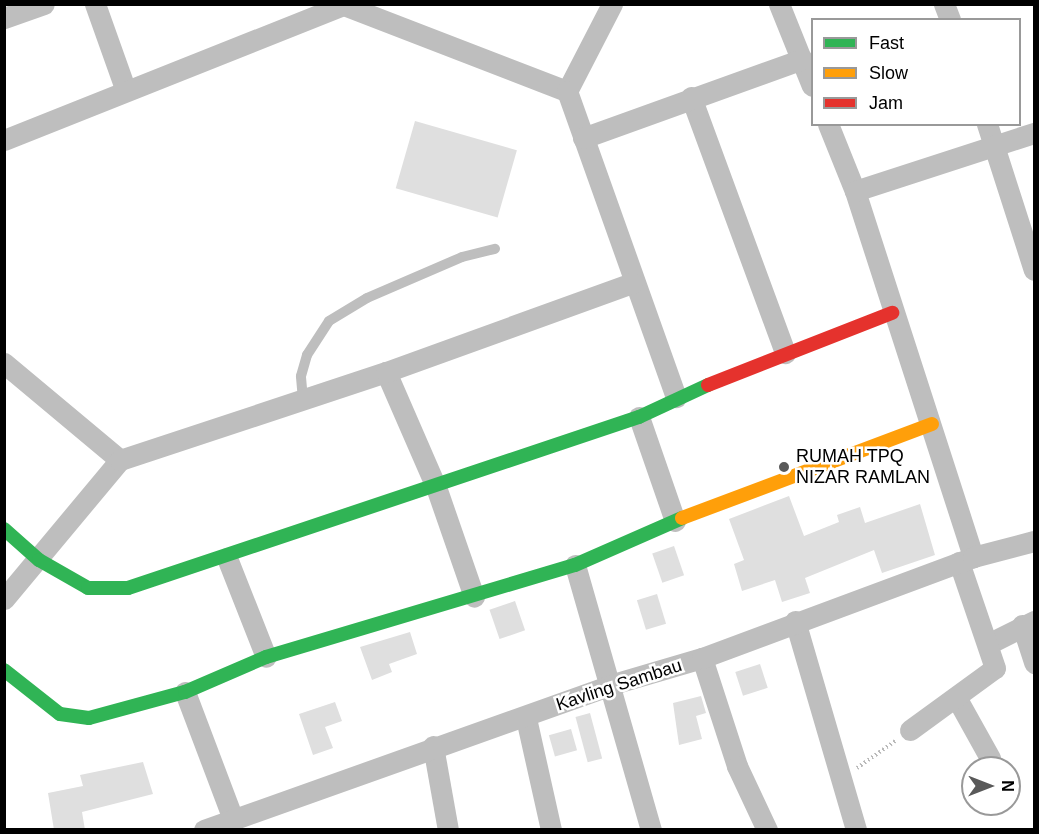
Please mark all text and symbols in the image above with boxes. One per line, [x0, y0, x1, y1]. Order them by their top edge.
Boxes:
legend [811, 18, 1021, 126]
text: Fast [869, 33, 904, 53]
text: Slow [869, 63, 908, 83]
text: Jam [869, 93, 903, 113]
place label: RUMAH TPQ NIZAR RAMLAN [796, 446, 930, 488]
marker: RUMAH TPQ NIZAR RAMLAN [777, 460, 791, 474]
street label: Kavling Sambau [553, 654, 685, 716]
north arrow [961, 756, 1021, 816]
text: N [999, 780, 1016, 792]

